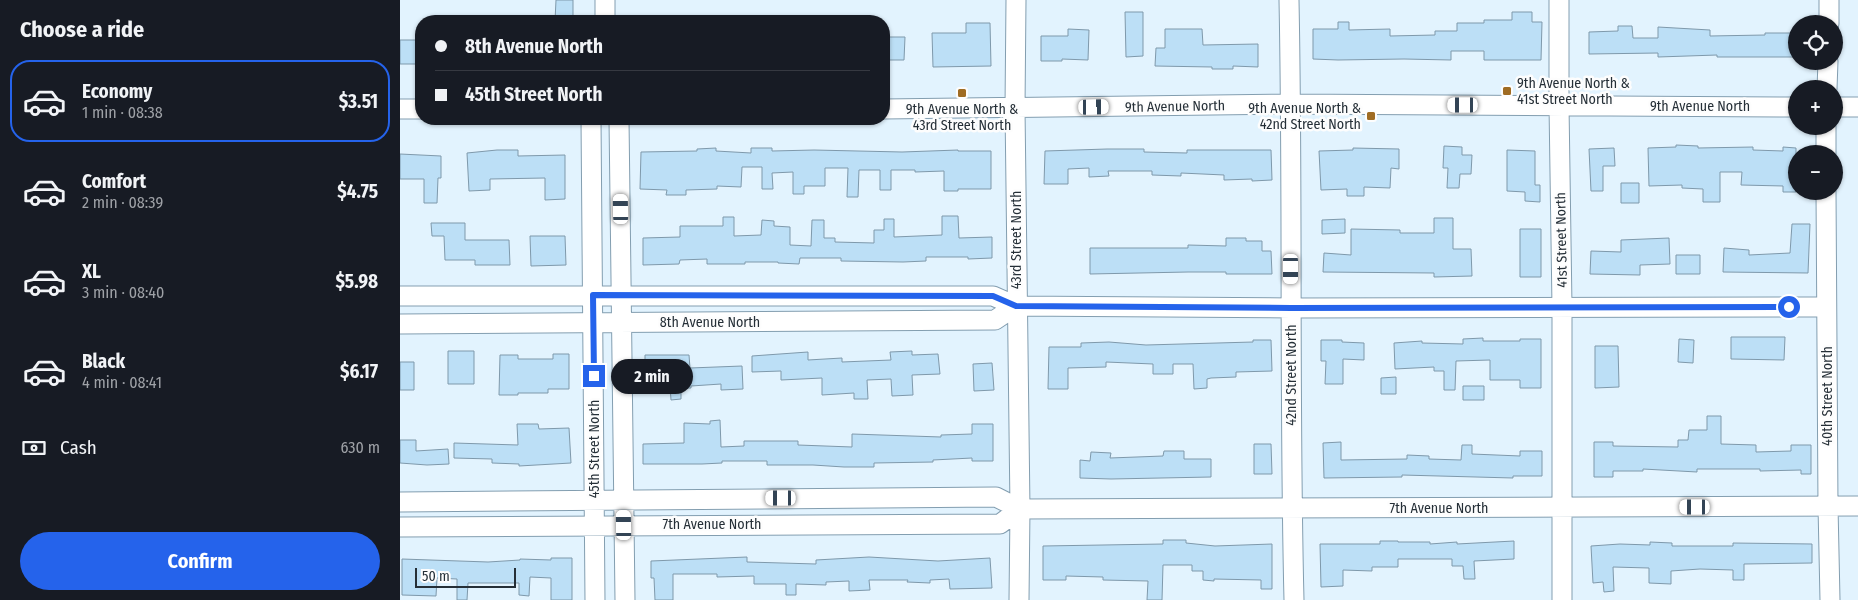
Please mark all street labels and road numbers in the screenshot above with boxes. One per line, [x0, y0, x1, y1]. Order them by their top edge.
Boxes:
street label: 9th Avenue North [1125, 97, 1225, 116]
street label: 9th Avenue North [1650, 98, 1750, 115]
street label: 43rd Street North [1008, 191, 1025, 289]
street label: 41st Street North [1552, 192, 1571, 288]
street label: 8th Avenue North [660, 314, 760, 331]
street label: 42nd Street North [1283, 324, 1300, 426]
street label: 40th Street North [1819, 346, 1836, 446]
street label: 45th Street North [586, 400, 603, 498]
street label: 7th Avenue North [1390, 500, 1488, 517]
street label: 7th Avenue North [663, 516, 761, 533]

